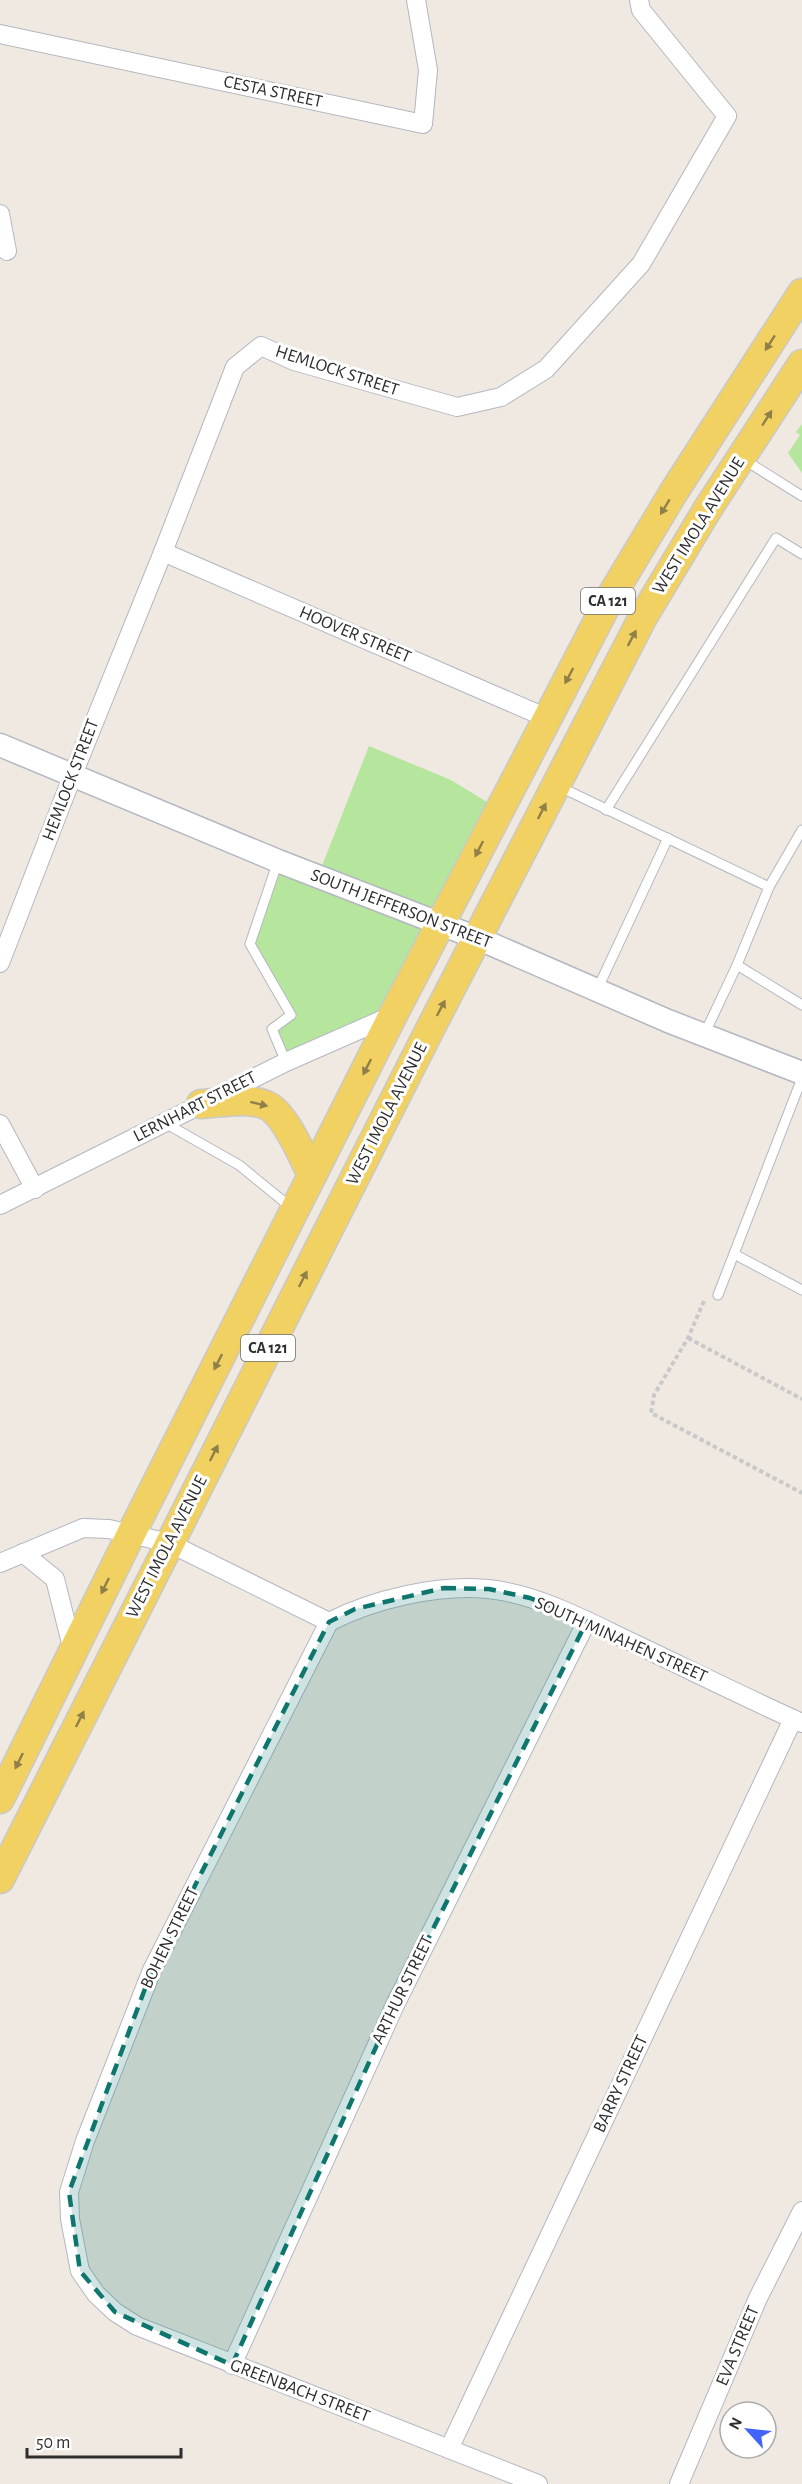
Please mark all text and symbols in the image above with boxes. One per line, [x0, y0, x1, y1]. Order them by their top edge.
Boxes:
street label: CESTA STREET [222, 73, 324, 111]
one-way arrow [765, 334, 776, 351]
street label: HEMLOCK STREET [273, 343, 401, 400]
one-way arrow [761, 410, 772, 427]
street label: WEST IMOLA AVENUE [650, 454, 748, 597]
one-way arrow [659, 499, 670, 515]
road number: CA 121 [581, 588, 635, 614]
street label: HOOVER STREET [296, 603, 414, 667]
one-way arrow [627, 629, 637, 646]
one-way arrow [564, 668, 574, 685]
street label: HEMLOCK STREET [40, 716, 103, 843]
one-way arrow [537, 803, 547, 820]
one-way arrow [474, 841, 484, 858]
street label: SOUTH JEFFERSON STREET [308, 866, 494, 952]
one-way arrow [436, 999, 446, 1016]
street label: WEST IMOLA AVENUE [343, 1040, 431, 1188]
one-way arrow [362, 1059, 372, 1076]
street label: LERNHART STREET [131, 1068, 260, 1146]
one-way arrow [250, 1100, 268, 1109]
one-way arrow [298, 1271, 307, 1288]
road number: CA 121 [241, 1335, 295, 1361]
one-way arrow [213, 1354, 223, 1371]
one-way arrow [210, 1445, 219, 1462]
street label: WEST IMOLA AVENUE [123, 1473, 211, 1621]
one-way arrow [101, 1577, 111, 1595]
street label: SOUTH MINAHEN STREET [532, 1594, 710, 1686]
one-way arrow [76, 1710, 85, 1727]
one-way arrow [14, 1752, 23, 1769]
street label: BOHEN STREET [138, 1884, 202, 1992]
street label: ARTHUR STREET [369, 1933, 437, 2047]
street label: BARRY STREET [591, 2032, 651, 2135]
street label: EVA STREET [713, 2303, 763, 2389]
street label: GREENBACH STREET [228, 2356, 373, 2426]
north arrow [718, 2400, 778, 2460]
text: N [726, 2415, 745, 2432]
scale bar [27, 2421, 182, 2459]
text: 50 m [36, 2434, 70, 2452]

